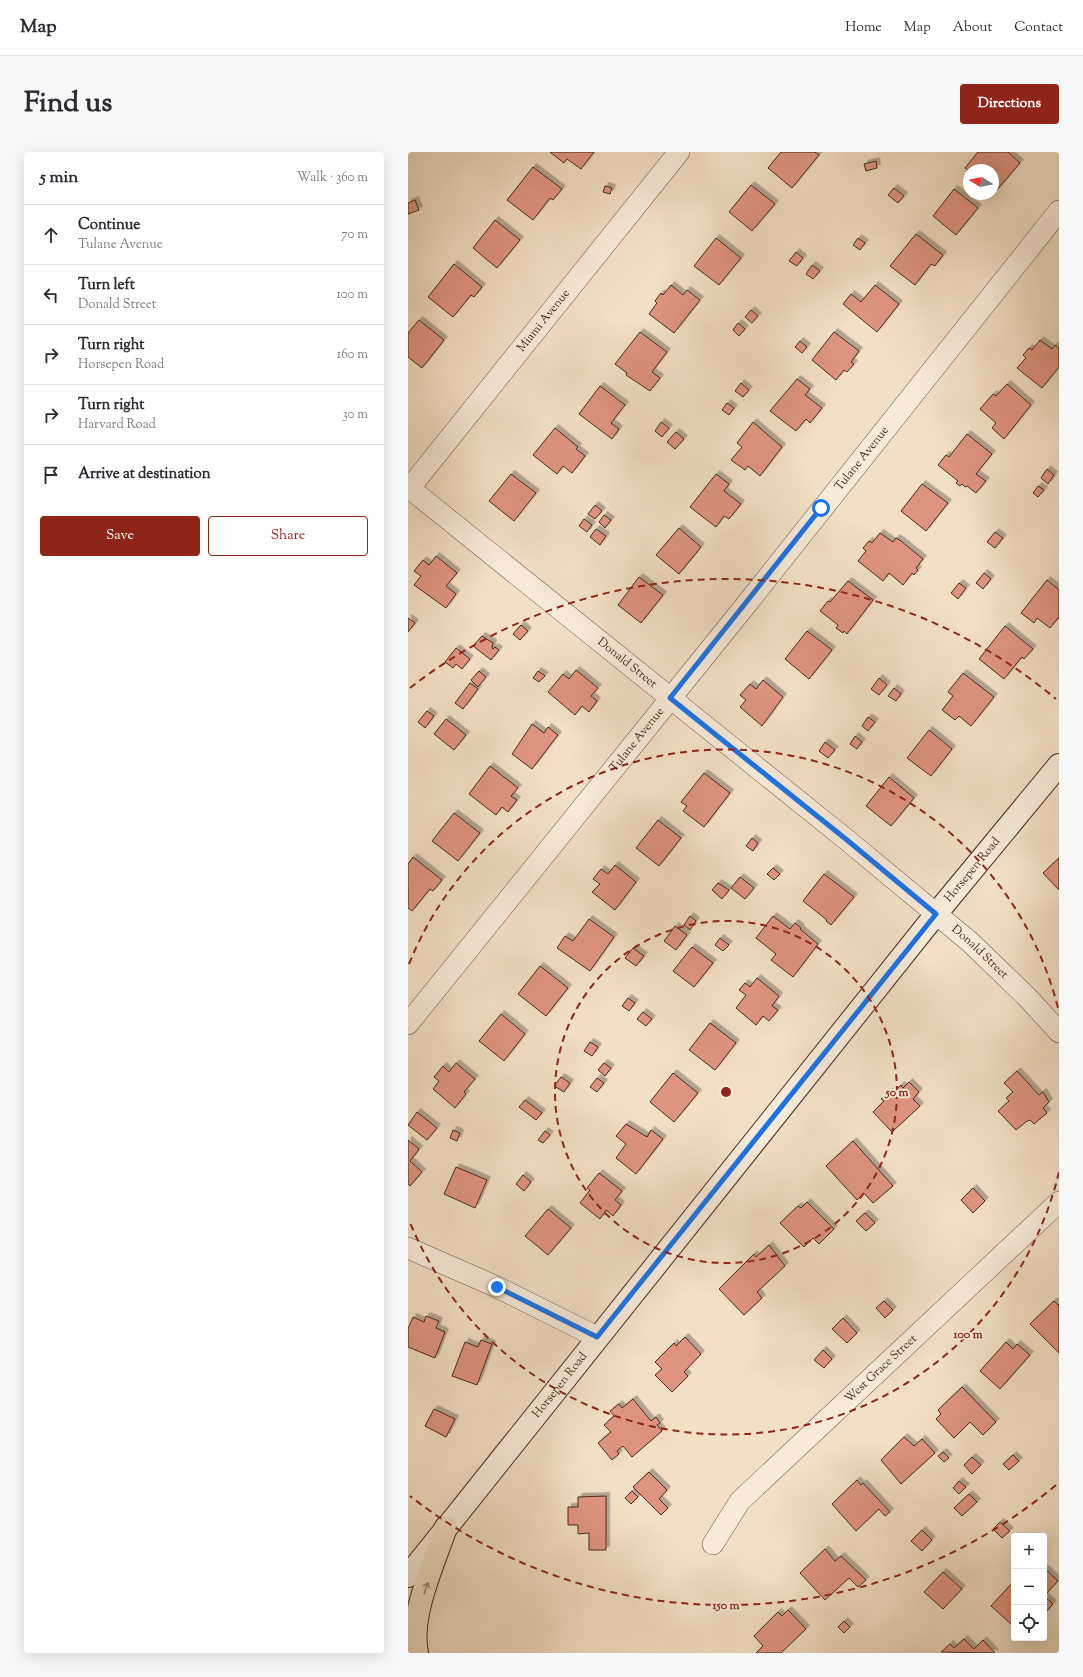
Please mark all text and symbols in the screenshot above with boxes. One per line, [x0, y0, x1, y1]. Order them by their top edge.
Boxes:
text: Map [20, 14, 57, 41]
text: Home [845, 18, 882, 38]
text: Map [904, 18, 931, 38]
text: About [953, 18, 992, 38]
text: Contact [1014, 18, 1063, 38]
text: Find us [24, 84, 112, 124]
button: Directions [960, 84, 1059, 124]
north arrow [963, 164, 999, 200]
text: 5 min [40, 166, 78, 190]
text: Walk · 360 m [297, 169, 368, 187]
text: Continue [78, 215, 140, 236]
icon: ahead [40, 224, 62, 246]
text: 70 m [341, 226, 368, 244]
text: Tulane Avenue [78, 236, 163, 254]
text: Turn left [78, 275, 135, 296]
icon: left [40, 284, 62, 306]
street label: Miami Avenue [513, 285, 575, 356]
text: 100 m [336, 286, 368, 304]
text: Donald Street [78, 296, 156, 314]
text: Turn right [78, 335, 144, 356]
icon: right [40, 344, 62, 366]
text: 160 m [337, 346, 368, 364]
text: Horsepen Road [78, 356, 164, 374]
text: Turn right [78, 395, 144, 416]
icon: right [40, 404, 62, 426]
text: 30 m [342, 406, 368, 424]
text: Harvard Road [78, 416, 156, 434]
street label: Tulane Avenue [831, 422, 894, 495]
icon: arrive [40, 464, 62, 486]
text: Arrive at destination [78, 464, 211, 485]
route start [812, 499, 830, 517]
button: Save [40, 516, 200, 556]
button: Share [208, 516, 368, 556]
street label: Donald Street [593, 633, 661, 693]
street label: Tulane Avenue [605, 703, 669, 776]
street label: Horsepen Road [940, 833, 1005, 906]
street label: Donald Street [947, 921, 1012, 983]
text: 50 m [885, 1084, 909, 1102]
centre of rings [719, 1085, 733, 1099]
route end [488, 1278, 506, 1296]
text: 100 m [952, 1326, 983, 1344]
street label: West Grace Street [841, 1330, 921, 1407]
street label: Horsepen Road [528, 1348, 592, 1422]
map controls [1011, 1533, 1047, 1641]
button: + [1011, 1533, 1047, 1569]
button: − [1011, 1569, 1047, 1605]
one-way arrow [422, 1582, 430, 1594]
text: 150 m [711, 1597, 740, 1615]
button: locate [1011, 1605, 1047, 1641]

